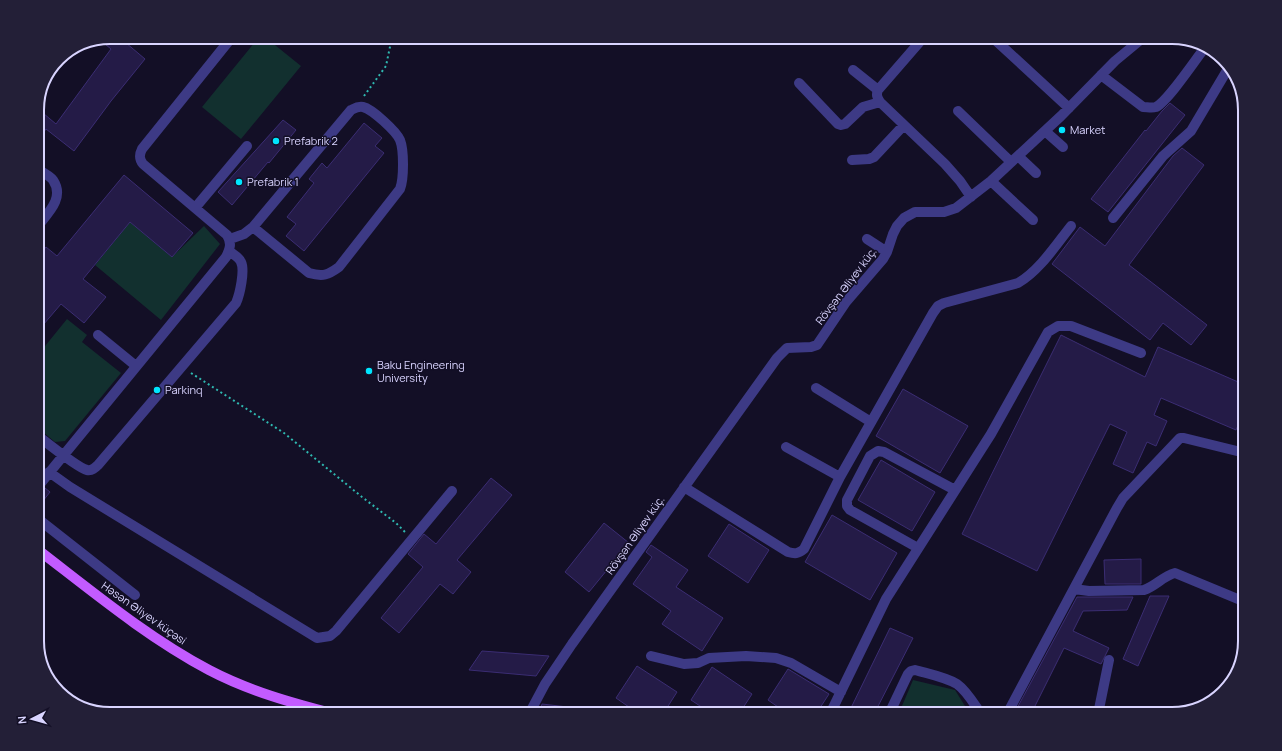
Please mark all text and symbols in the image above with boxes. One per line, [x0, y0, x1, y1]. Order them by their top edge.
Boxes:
place label: Market [1070, 122, 1106, 137]
marker: Market [1057, 125, 1067, 135]
place label: Prefabrik 2 [284, 133, 338, 148]
marker: Prefabrik 2 [271, 136, 281, 146]
place label: Prefabrik 1 [247, 174, 299, 189]
marker: Prefabrik 1 [234, 177, 244, 187]
street label: Rövşən Əliyev küç. [812, 244, 880, 327]
place label: Baku Engineering University [377, 357, 465, 385]
marker: Baku Engineering University [364, 366, 374, 376]
place label: Parkinq [165, 382, 203, 397]
marker: Parkinq [152, 385, 162, 395]
street label: Rövşən Əliyev küç. [602, 492, 667, 577]
street label: Həsən Əliyev küçəsi [99, 578, 190, 648]
north arrow [12, 699, 52, 739]
text: N [14, 715, 29, 725]

